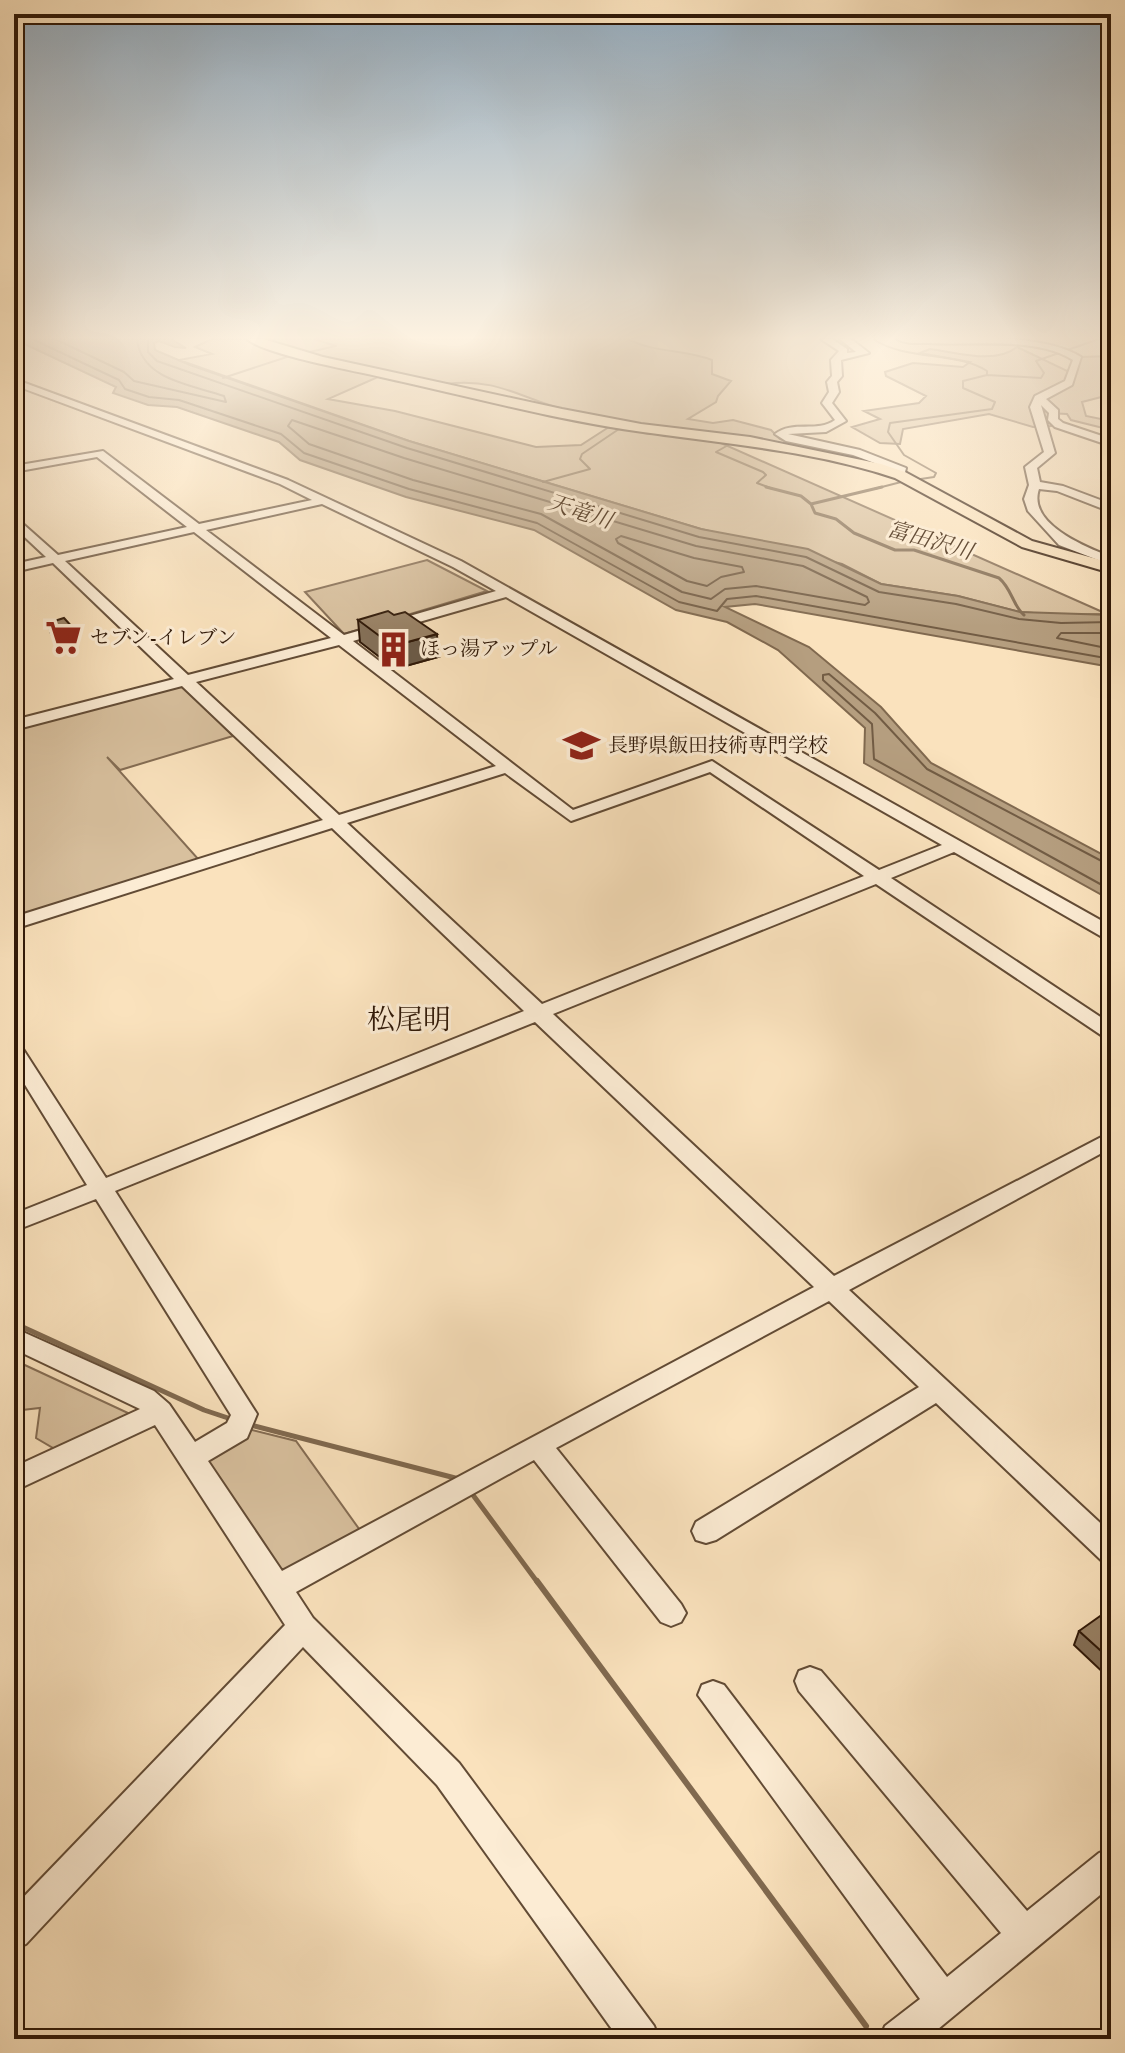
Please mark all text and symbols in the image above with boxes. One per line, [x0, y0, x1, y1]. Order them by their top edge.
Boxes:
water label: 天竜川 [544, 489, 617, 536]
water label: 富田沢川 [884, 516, 978, 567]
supermarket icon: セブン-イレブン [45, 619, 83, 657]
place label: セブン-イレブン [90, 626, 237, 651]
building icon: ほっ湯アップル [375, 630, 413, 668]
place label: ほっ湯アップル [420, 637, 558, 662]
school or university icon: 長野県飯田技術専門学校 [563, 727, 601, 765]
place label: 長野県飯田技術専門学校 [608, 734, 828, 759]
district label: 松尾明 [367, 1003, 451, 1038]

